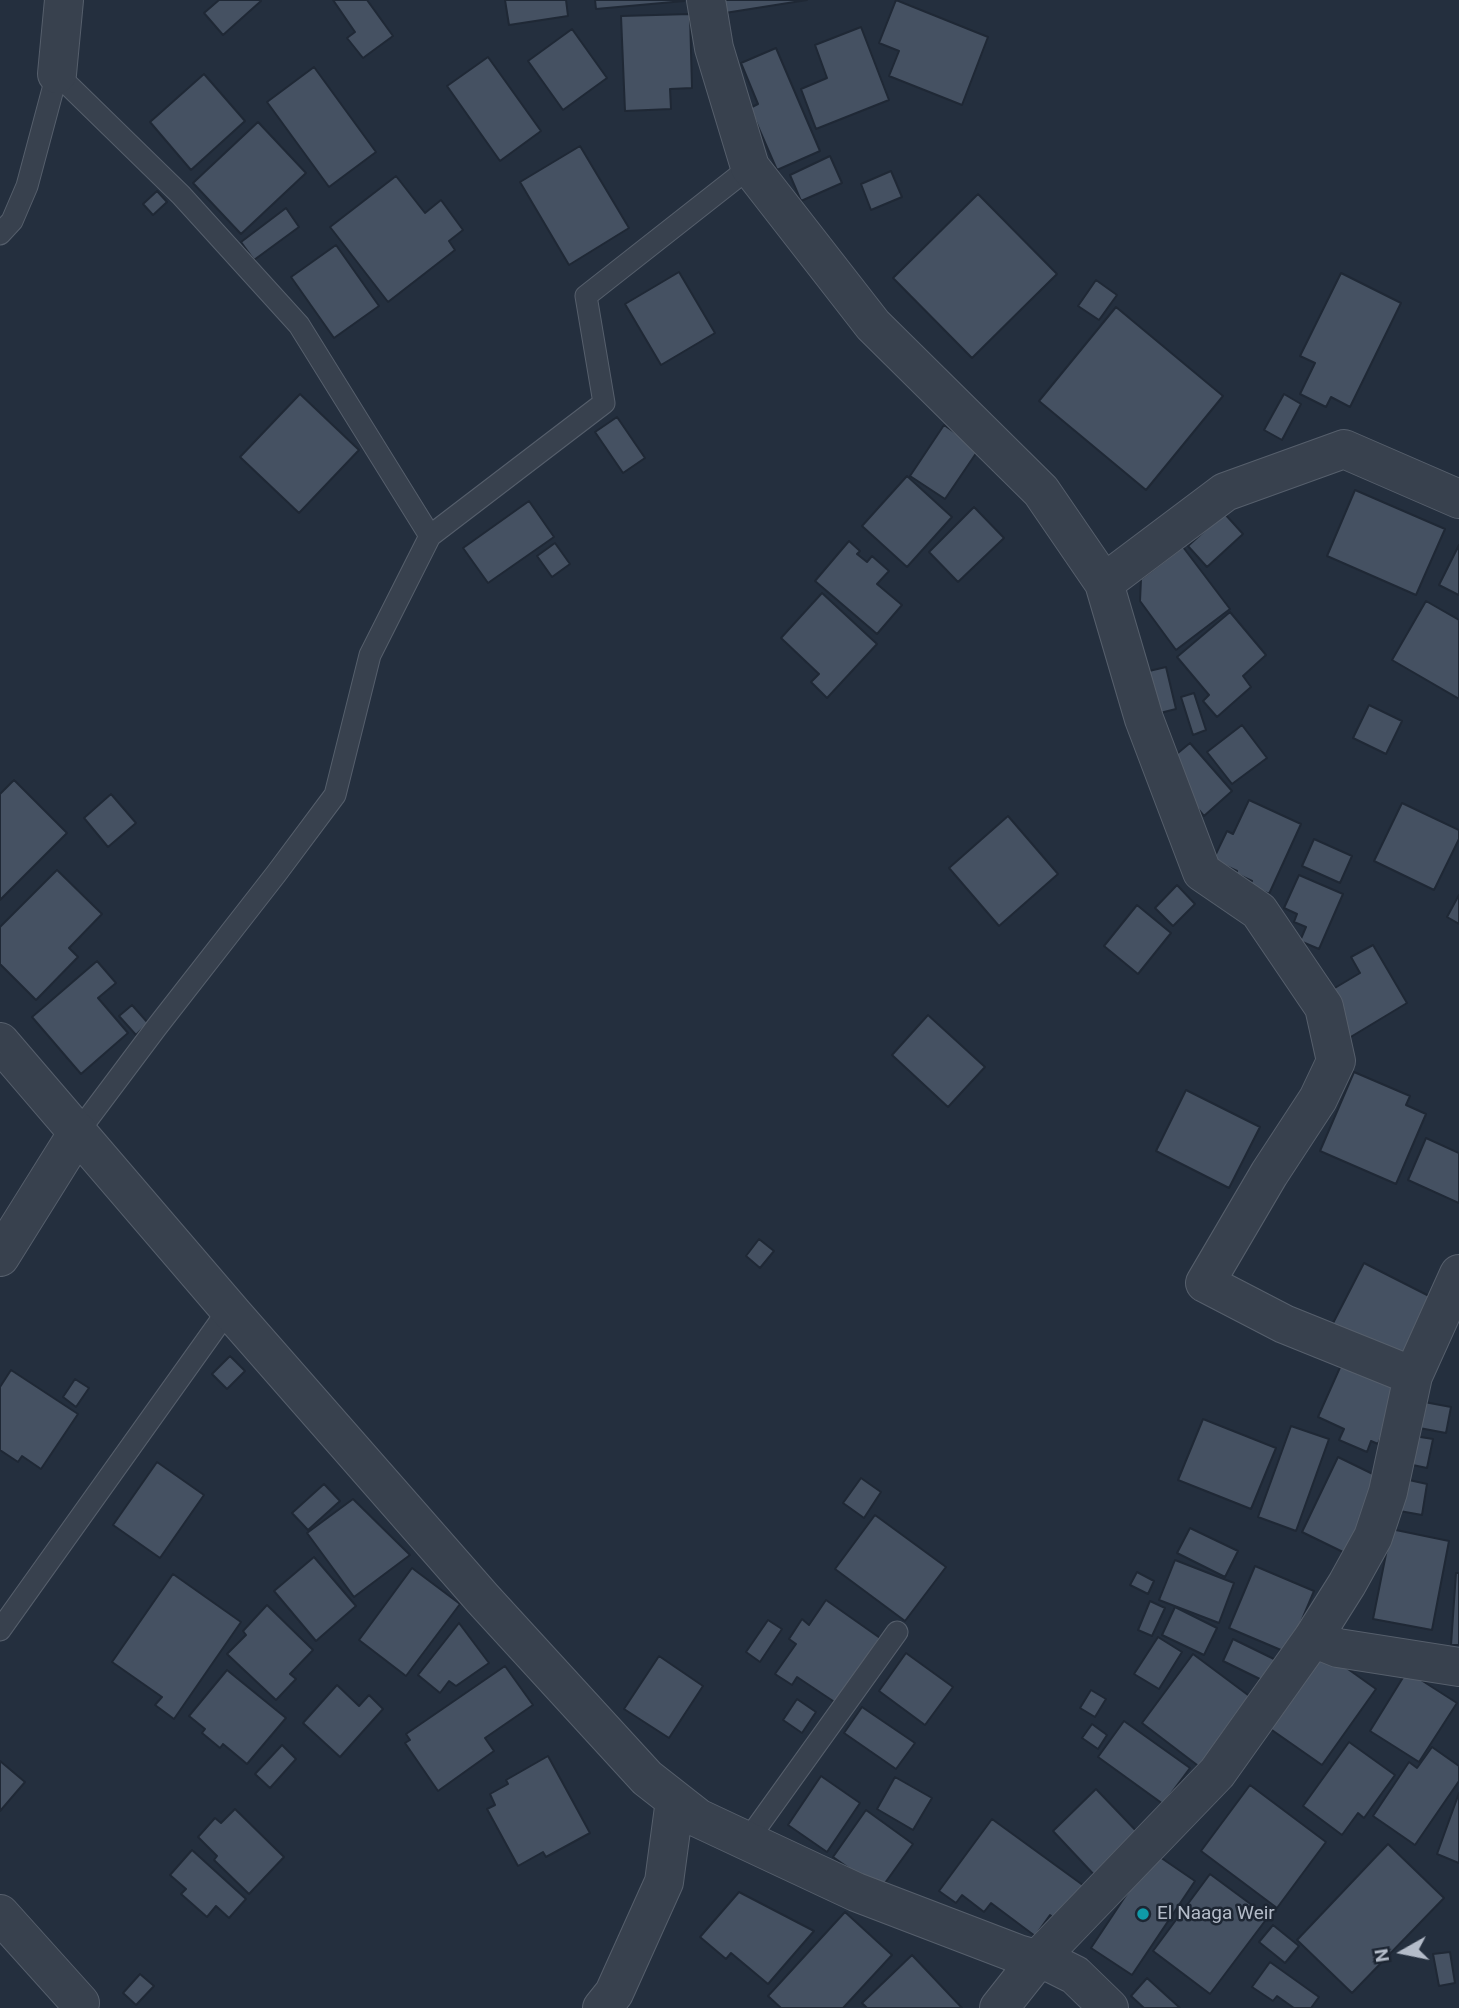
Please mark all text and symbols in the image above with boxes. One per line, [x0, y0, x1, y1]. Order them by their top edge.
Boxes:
place label: El Naaga Weir [1157, 1903, 1275, 1925]
marker: El Naaga Weir [1135, 1906, 1151, 1922]
north arrow [1368, 1917, 1438, 1987]
text: N [1369, 1947, 1394, 1964]

